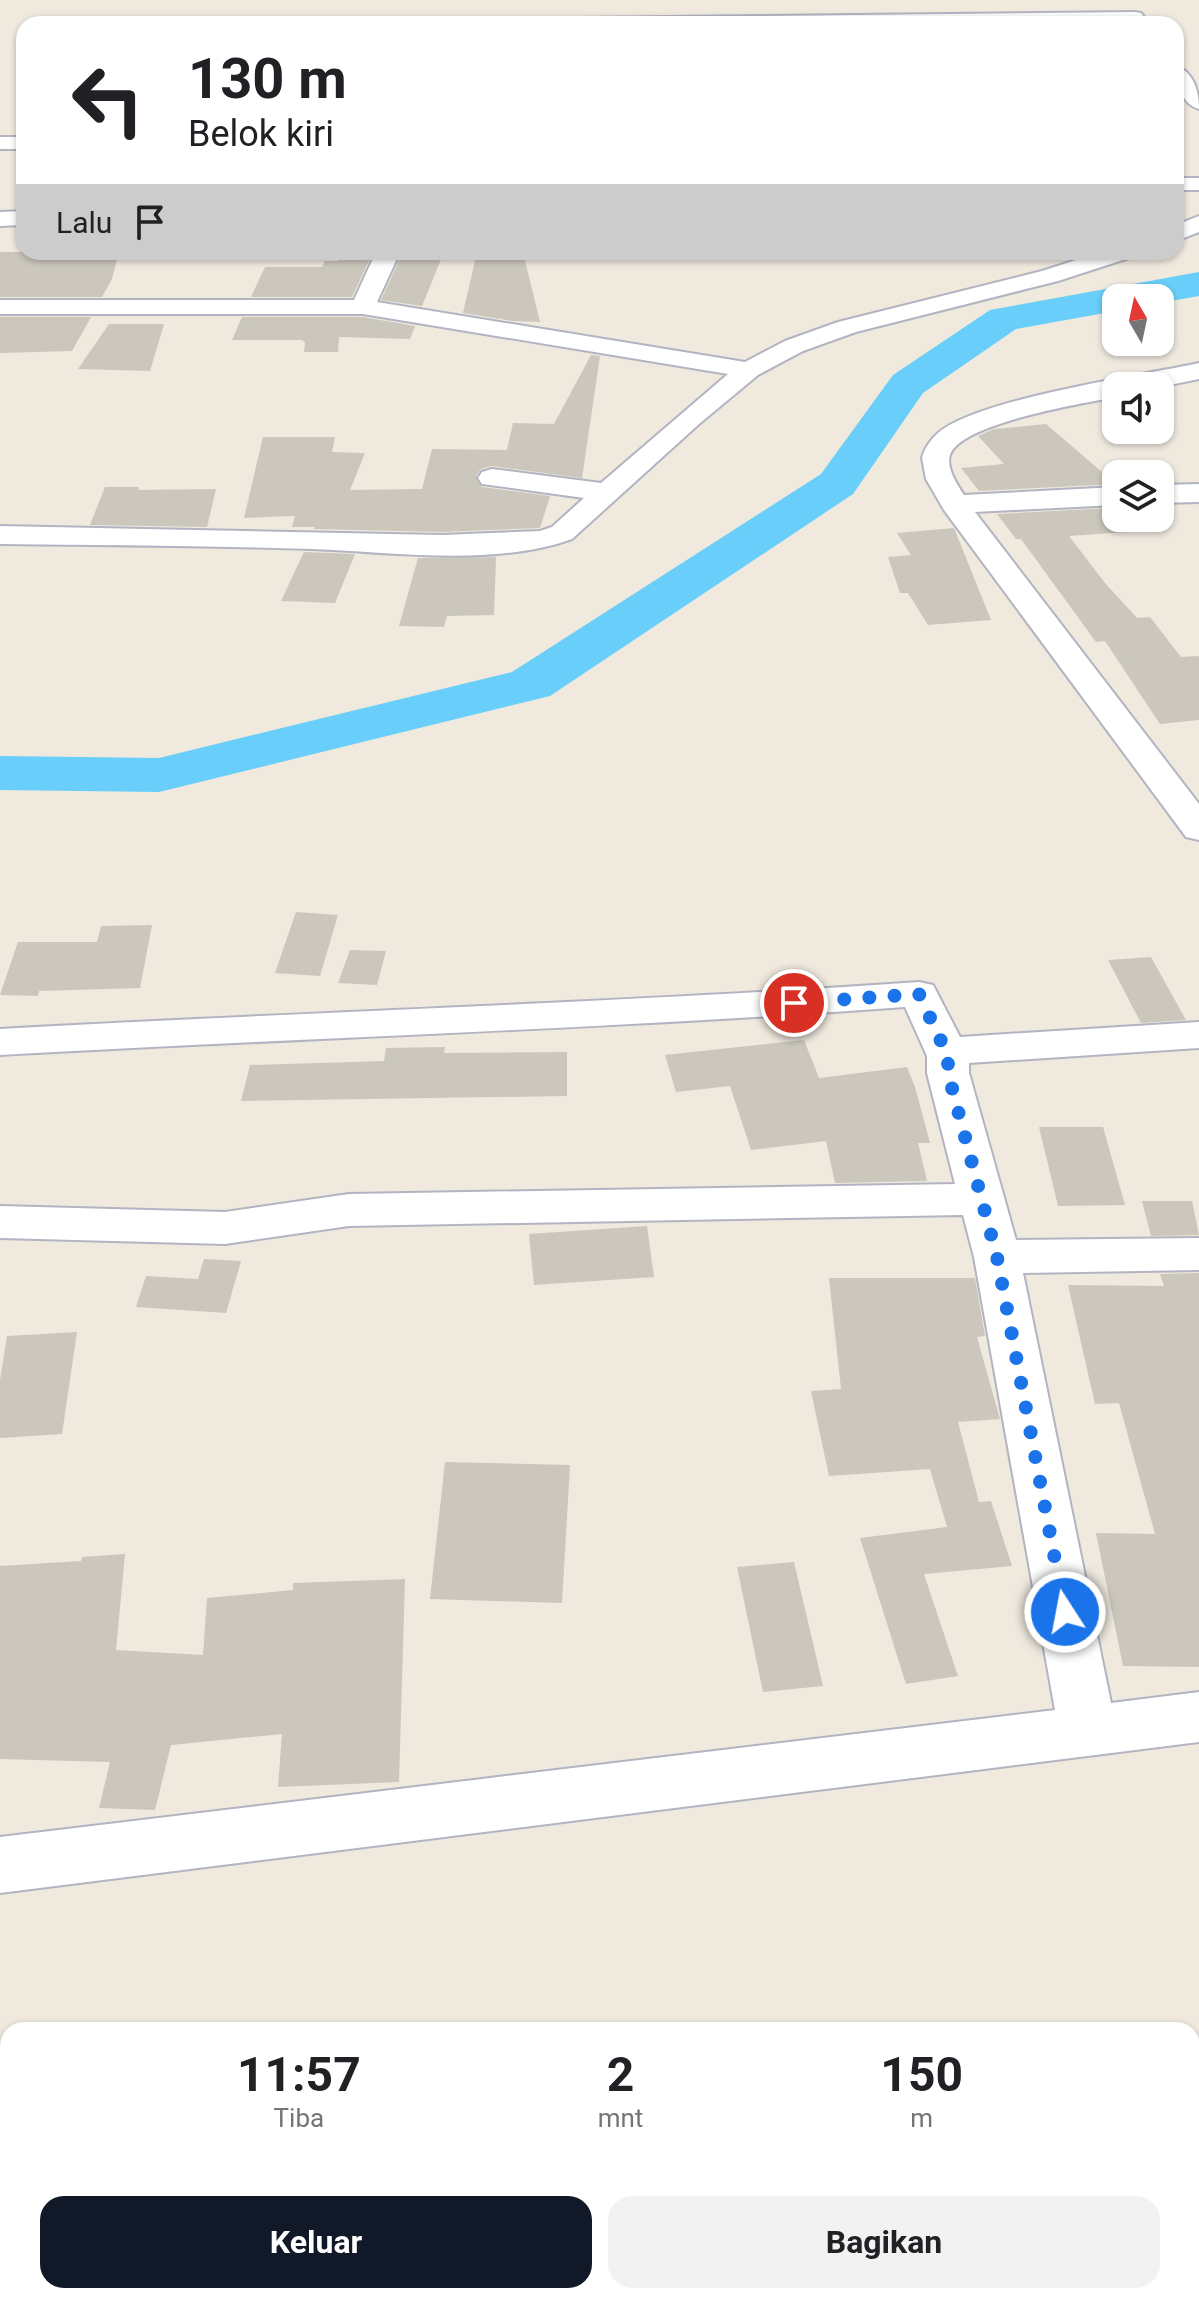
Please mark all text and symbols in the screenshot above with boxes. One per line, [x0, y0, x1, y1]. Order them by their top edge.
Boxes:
text: 130 m [188, 46, 347, 112]
icon: left [56, 48, 160, 152]
text: Belok kiri [188, 113, 334, 155]
icon: arrive [128, 200, 172, 244]
text: Lalu [56, 205, 112, 240]
north arrow [1102, 284, 1174, 356]
map controls [1102, 284, 1174, 532]
button: sound [1102, 372, 1174, 444]
button: layers [1102, 460, 1174, 532]
pin [760, 969, 828, 1037]
icon: arrive [772, 981, 816, 1025]
position arrow [1023, 1570, 1107, 1654]
text: 11:57 [237, 2046, 361, 2103]
text: 2 [607, 2046, 634, 2103]
text: 150 [880, 2046, 963, 2103]
text: Tiba [274, 2103, 324, 2133]
text: mnt [598, 2103, 643, 2133]
text: m [910, 2103, 933, 2133]
button: Keluar [40, 2196, 592, 2288]
button: Bagikan [608, 2196, 1160, 2288]

